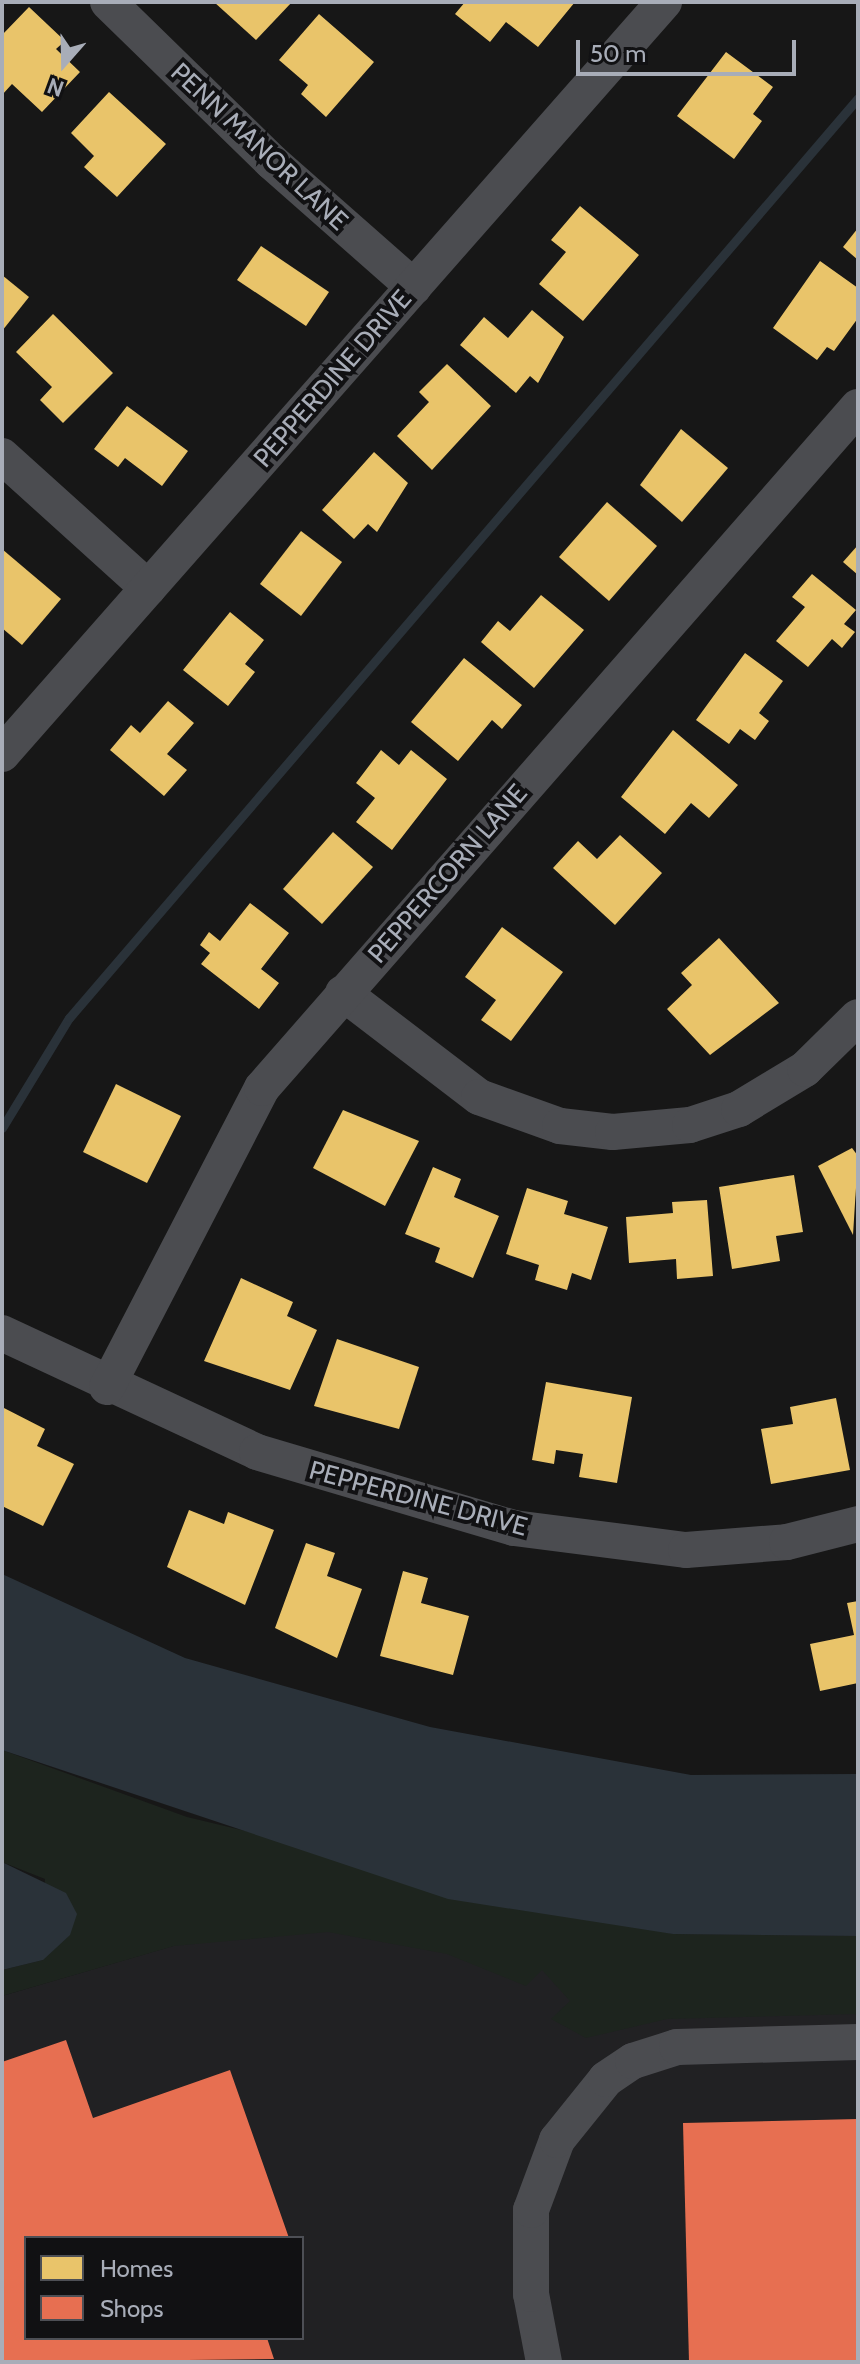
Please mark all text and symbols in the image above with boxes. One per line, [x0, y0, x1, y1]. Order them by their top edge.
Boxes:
north arrow [24, 24, 104, 104]
scale bar [580, 24, 800, 74]
text: 50 m [590, 39, 646, 68]
street label: PENN MANOR LANE [164, 57, 354, 237]
text: N [44, 72, 68, 102]
street label: PEPPERDINE DRIVE [248, 284, 418, 474]
street label: PEPPERCORN LANE [362, 778, 534, 970]
street label: PEPPERDINE DRIVE [305, 1455, 531, 1543]
legend [24, 2236, 304, 2340]
text: Homes [100, 2254, 173, 2283]
text: Shops [100, 2294, 163, 2323]

